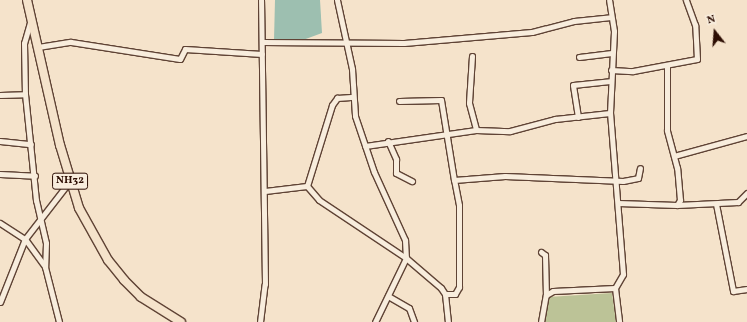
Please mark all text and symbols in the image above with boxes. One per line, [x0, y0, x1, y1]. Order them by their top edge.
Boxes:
north arrow [695, 12, 735, 52]
text: N [705, 12, 717, 28]
road number: NH32 [52, 172, 88, 190]

